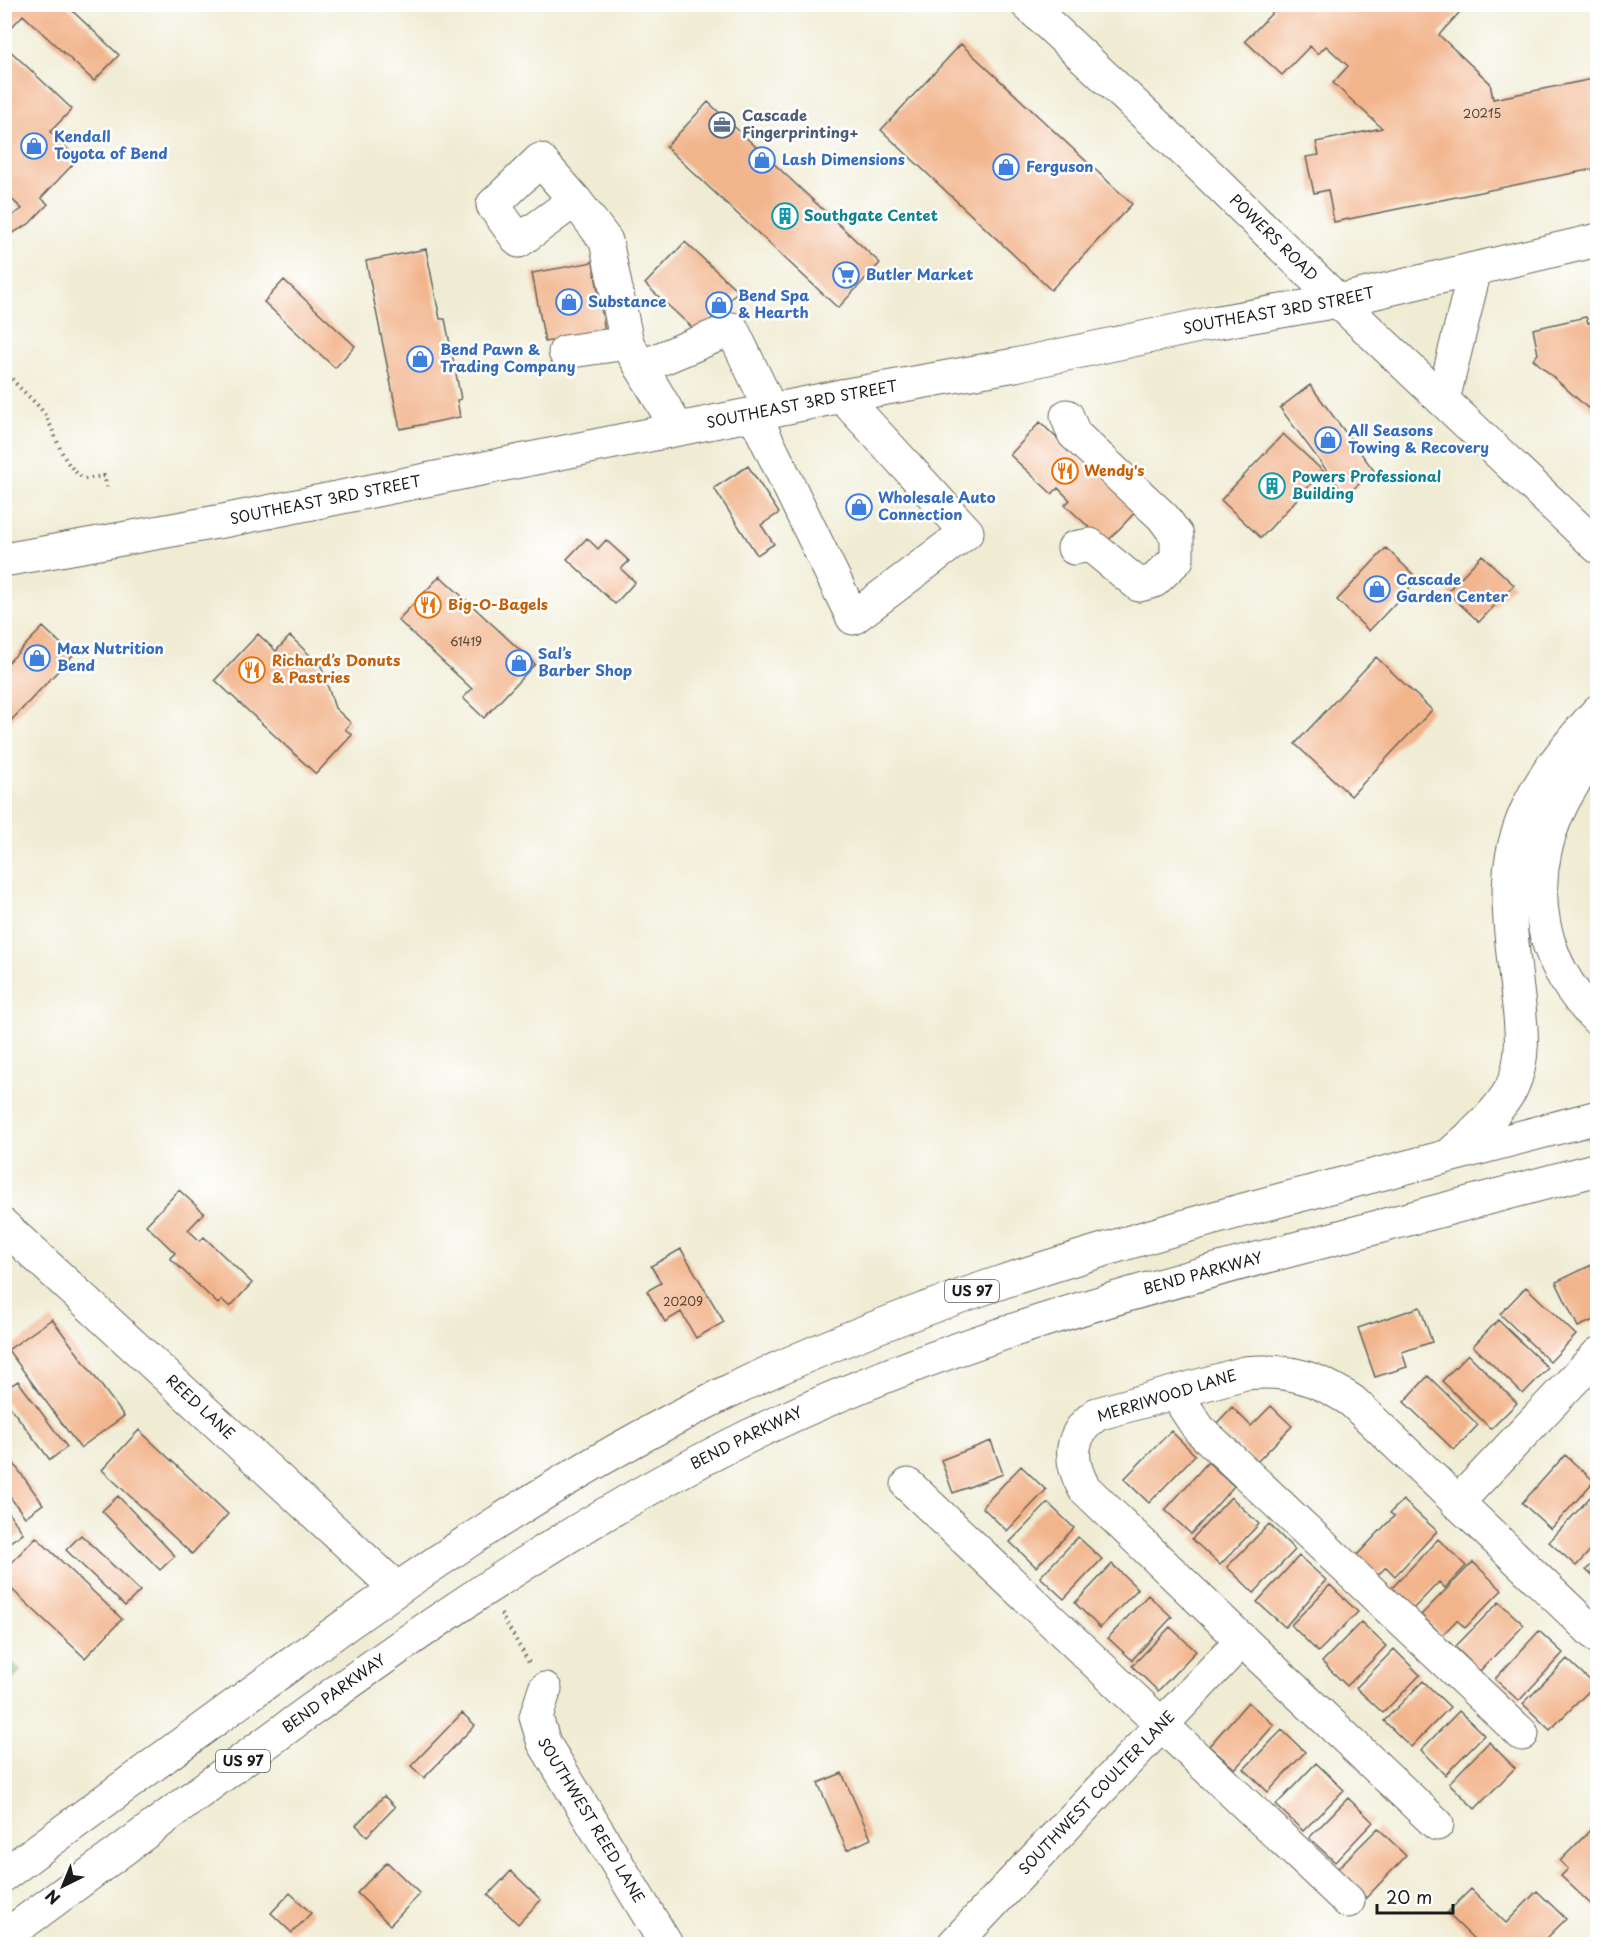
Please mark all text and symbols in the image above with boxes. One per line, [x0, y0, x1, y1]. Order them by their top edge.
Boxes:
place label: Cascade Fingerprinting+ [742, 103, 859, 143]
house number: 20215 [1463, 104, 1501, 122]
office icon: Cascade Fingerprinting+ [707, 110, 737, 140]
place label: Kendall Toyota of Bend [54, 124, 168, 164]
shop icon: Kendall Toyota of Bend [19, 131, 49, 161]
shop icon: Lash Dimensions [747, 145, 777, 175]
place label: Lash Dimensions [782, 147, 905, 170]
shop icon: Ferguson [991, 152, 1021, 182]
place label: Ferguson [1026, 154, 1094, 177]
street label: POWERS ROAD [1225, 188, 1324, 286]
building icon: Southgate Centet [770, 201, 800, 231]
place label: Southgate Centet [804, 203, 938, 226]
supermarket icon: Butler Market [831, 260, 861, 290]
place label: Butler Market [866, 262, 973, 285]
street label: SOUTHEAST 3RD STREET [1181, 280, 1377, 339]
place label: Bend Spa & Hearth [738, 283, 810, 323]
shop icon: Substance [554, 287, 584, 317]
place label: Substance [588, 289, 666, 312]
shop icon: Bend Spa & Hearth [704, 290, 734, 320]
place label: Bend Pawn & Trading Company [440, 337, 576, 377]
shop icon: Bend Pawn & Trading Company [405, 344, 435, 374]
street label: SOUTHEAST 3RD STREET [704, 373, 900, 433]
place label: All Seasons Towing & Recovery [1347, 418, 1489, 458]
shop icon: All Seasons Towing & Recovery [1313, 425, 1343, 455]
restaurant icon: Wendy's [1050, 456, 1080, 486]
place label: Wendy's [1084, 458, 1144, 481]
place label: Powers Professional Building [1292, 464, 1441, 504]
street label: SOUTHEAST 3RD STREET [228, 468, 423, 529]
building icon: Powers Professional Building [1257, 471, 1287, 501]
place label: Wholesale Auto Connection [878, 485, 996, 525]
shop icon: Wholesale Auto Connection [844, 492, 874, 522]
place label: Cascade Garden Center [1396, 567, 1509, 607]
shop icon: Cascade Garden Center [1362, 574, 1392, 604]
restaurant icon: Big-O-Bagels [413, 590, 443, 620]
place label: Big-O-Bagels [448, 592, 548, 615]
house number: 61419 [450, 632, 482, 650]
place label: Max Nutrition Bend [57, 636, 164, 676]
place label: Sal’s Barber Shop [538, 641, 632, 681]
shop icon: Max Nutrition Bend [22, 643, 52, 673]
place label: Richard’s Donuts & Pastries [272, 648, 400, 688]
shop icon: Sal’s Barber Shop [504, 648, 534, 678]
restaurant icon: Richard’s Donuts & Pastries [237, 655, 267, 685]
street label: BEND PARKWAY [1140, 1245, 1265, 1300]
road number: US 97 [945, 1280, 999, 1302]
house number: 20209 [663, 1292, 703, 1310]
street label: MERRIWOOD LANE [1094, 1362, 1239, 1427]
street label: REED LANE [162, 1368, 241, 1444]
street label: BEND PARKWAY [686, 1399, 806, 1474]
street label: BEND PARKWAY [277, 1647, 390, 1738]
street label: SOUTHWEST COULTER LANE [1012, 1705, 1179, 1879]
street label: SOUTHWEST REED LANE [533, 1735, 651, 1907]
road number: US 97 [216, 1750, 270, 1772]
north arrow [33, 1856, 93, 1916]
scale bar [1377, 1877, 1454, 1915]
text: 20 m [1386, 1883, 1432, 1910]
text: N [39, 1885, 65, 1911]

